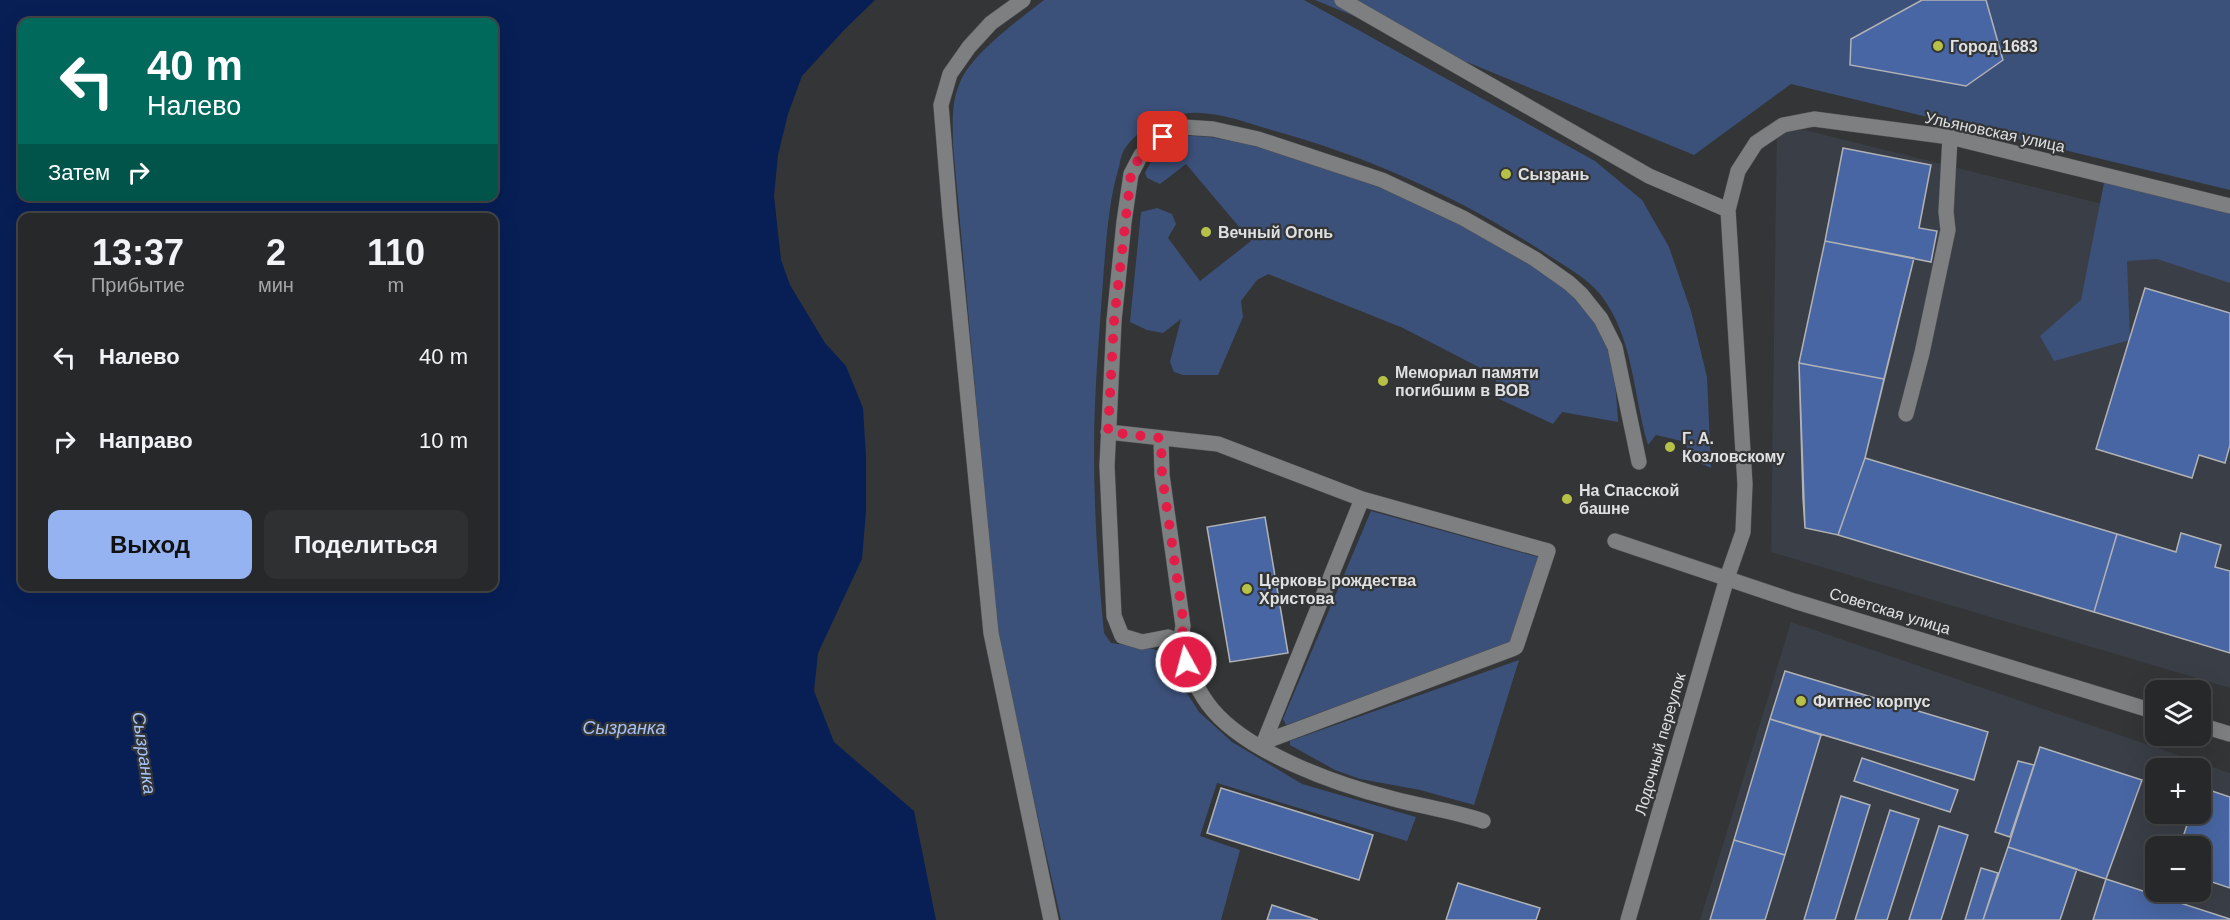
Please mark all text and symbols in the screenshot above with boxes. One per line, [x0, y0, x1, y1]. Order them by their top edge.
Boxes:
place label: Город 1683 [1950, 38, 2038, 55]
marker: Город 1683 [1931, 39, 1945, 53]
icon: left [48, 42, 126, 120]
text: 40 m [147, 42, 243, 89]
text: Налево [147, 91, 241, 121]
street label: Ульяновская улица [1923, 109, 2067, 155]
pin [1137, 111, 1188, 162]
icon: arrive [1146, 120, 1179, 153]
icon: right [122, 156, 155, 189]
text: Затем [48, 160, 110, 185]
place label: Сызрань [1518, 166, 1590, 183]
marker: Сызрань [1499, 167, 1513, 181]
place label: Вечный Огонь [1218, 224, 1333, 241]
marker: Вечный Огонь [1199, 225, 1213, 239]
text: 13:37 [92, 232, 184, 273]
text: 2 [266, 232, 286, 273]
text: 110 [367, 232, 425, 273]
text: Прибытие [91, 274, 185, 296]
text: мин [258, 274, 294, 296]
text: m [388, 274, 404, 296]
icon: left [48, 341, 81, 374]
text: Налево [99, 344, 180, 369]
text: 40 m [419, 344, 468, 369]
place label: Мемориал памяти погибшим в ВОВ [1395, 364, 1539, 399]
marker: Мемориал памяти погибшим в ВОВ [1376, 374, 1390, 388]
icon: right [48, 425, 81, 458]
text: Направо [99, 428, 193, 453]
text: 10 m [419, 428, 468, 453]
place label: Г. А. Козловскому [1682, 430, 1785, 465]
marker: Г. А. Козловскому [1663, 440, 1677, 454]
place label: На Спасской башне [1579, 482, 1679, 517]
marker: На Спасской башне [1560, 492, 1574, 506]
button: Выход [48, 510, 252, 579]
button: Поделиться [264, 510, 468, 579]
place label: Церковь рождества Христова [1259, 572, 1416, 607]
marker: Церковь рождества Христова [1240, 582, 1254, 596]
street label: Советская улица [1827, 585, 1953, 638]
position arrow [1154, 630, 1218, 694]
street label: Лодочный переулок [1632, 670, 1689, 817]
map controls [2145, 680, 2211, 902]
button: layers [2145, 680, 2211, 746]
place label: Фитнес корпус [1813, 693, 1931, 710]
marker: Фитнес корпус [1794, 694, 1808, 708]
water label: Сызранка [128, 710, 160, 796]
water label: Сызранка [582, 718, 666, 738]
button: + [2145, 758, 2211, 824]
button: − [2145, 836, 2211, 902]

